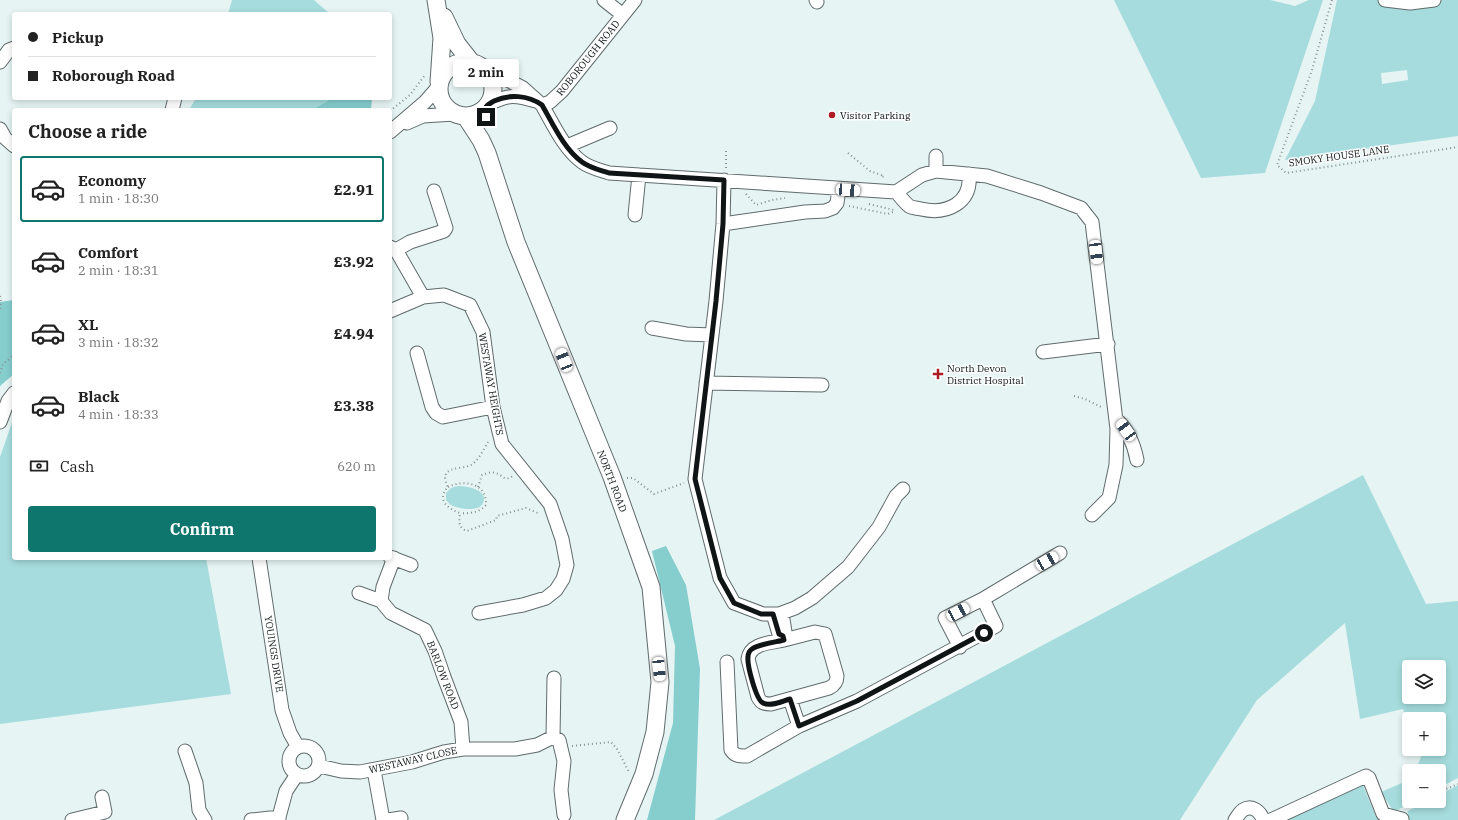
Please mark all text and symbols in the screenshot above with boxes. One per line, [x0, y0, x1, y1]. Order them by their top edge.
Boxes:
street label: ROBOROUGH ROAD [553, 18, 623, 98]
text: Pickup [52, 28, 104, 47]
callout: 2 min [453, 59, 519, 87]
text: 2 min [468, 64, 504, 81]
text: Roborough Road [52, 66, 175, 85]
route end [477, 108, 495, 126]
place label: Visitor Parking [840, 109, 911, 122]
marker: Visitor Parking [827, 110, 837, 120]
text: Choose a ride [28, 120, 147, 143]
street label: SMOKY HOUSE LANE [1288, 142, 1390, 170]
icon: car [30, 171, 66, 207]
text: Economy [78, 171, 146, 190]
text: £2.91 [334, 180, 374, 199]
car [836, 183, 860, 197]
text: 1 min · 18:30 [78, 190, 159, 207]
car [1089, 239, 1103, 265]
icon: car [30, 243, 66, 279]
text: Comfort [78, 243, 138, 262]
text: £3.92 [334, 252, 374, 271]
text: 2 min · 18:31 [78, 262, 159, 279]
icon: car [30, 315, 66, 351]
text: XL [78, 315, 98, 334]
text: £4.94 [334, 324, 374, 343]
street label: WESTAWAY HEIGHTS [476, 332, 506, 436]
text: 3 min · 18:32 [78, 334, 159, 351]
car [554, 347, 574, 373]
place label: North Devon District Hospital [947, 362, 1024, 387]
marker: North Devon District Hospital [932, 368, 944, 380]
icon: car [30, 387, 66, 423]
text: Black [78, 387, 119, 406]
text: £3.38 [334, 396, 374, 415]
text: 4 min · 18:33 [78, 406, 159, 423]
car [1114, 417, 1138, 443]
street label: NORTH ROAD [594, 448, 630, 514]
icon: cash [28, 455, 50, 477]
text: Cash [60, 457, 94, 476]
text: 620 m [337, 458, 376, 475]
button: Confirm [28, 506, 376, 552]
car [1034, 550, 1060, 572]
car [945, 601, 971, 623]
street label: YOUINGS DRIVE [262, 615, 286, 693]
route start [975, 624, 993, 642]
street label: BARLOW ROAD [424, 639, 462, 711]
car [652, 656, 666, 682]
map controls [1402, 660, 1446, 808]
button: layers [1402, 660, 1446, 704]
button: + [1402, 712, 1446, 756]
street label: WESTAWAY CLOSE [368, 744, 458, 776]
button: − [1402, 764, 1446, 808]

